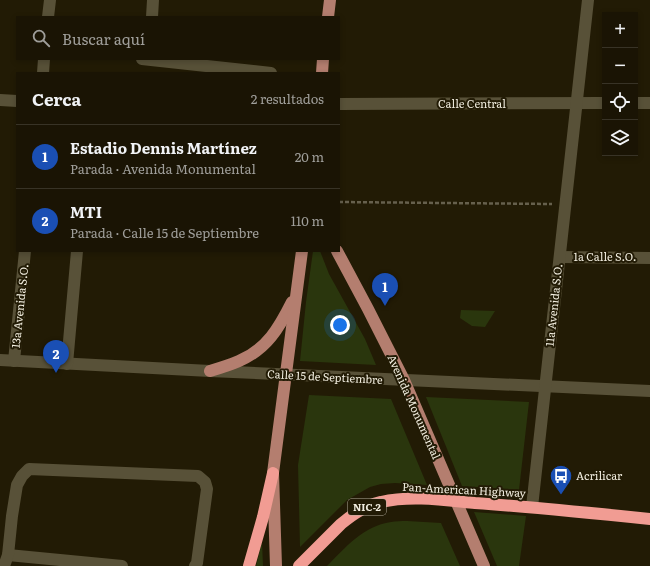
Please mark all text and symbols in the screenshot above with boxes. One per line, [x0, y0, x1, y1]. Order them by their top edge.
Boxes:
map controls [602, 12, 638, 156]
button: + [602, 12, 638, 48]
search box [16, 16, 340, 60]
icon: search [30, 27, 52, 49]
text: Buscar aquí [62, 27, 145, 50]
button: − [602, 48, 638, 84]
button: locate [602, 84, 638, 120]
text: Cerca [32, 86, 81, 111]
text: 2 resultados [251, 89, 324, 108]
street label: Calle Central [438, 95, 506, 111]
button: layers [602, 120, 638, 156]
text: Estadio Dennis Martínez [70, 136, 257, 159]
text: 1 [42, 147, 48, 166]
text: 20 m [295, 147, 324, 166]
text: Parada · Avenida Monumental [70, 159, 256, 178]
text: MTI [70, 200, 102, 223]
text: 2 [42, 211, 48, 230]
text: 110 m [291, 211, 324, 230]
text: Parada · Calle 15 de Septiembre [70, 223, 259, 242]
street label: 1a Calle S.O. [574, 248, 636, 264]
street label: 13a Avenida S.O. [7, 263, 31, 349]
street label: 11a Avenida S.O. [541, 263, 565, 347]
pin: 1 [372, 273, 398, 306]
your location [330, 315, 350, 335]
pin: 2 [43, 340, 69, 373]
street label: Avenida Monumental [385, 352, 445, 462]
street label: Calle 15 de Septiembre [267, 365, 384, 387]
bus stop icon: Acrilicar [548, 463, 574, 496]
place label: Acrilicar [576, 467, 623, 483]
street label: Pan-American Highway [402, 478, 527, 500]
road number: NIC-2 [348, 499, 386, 515]

